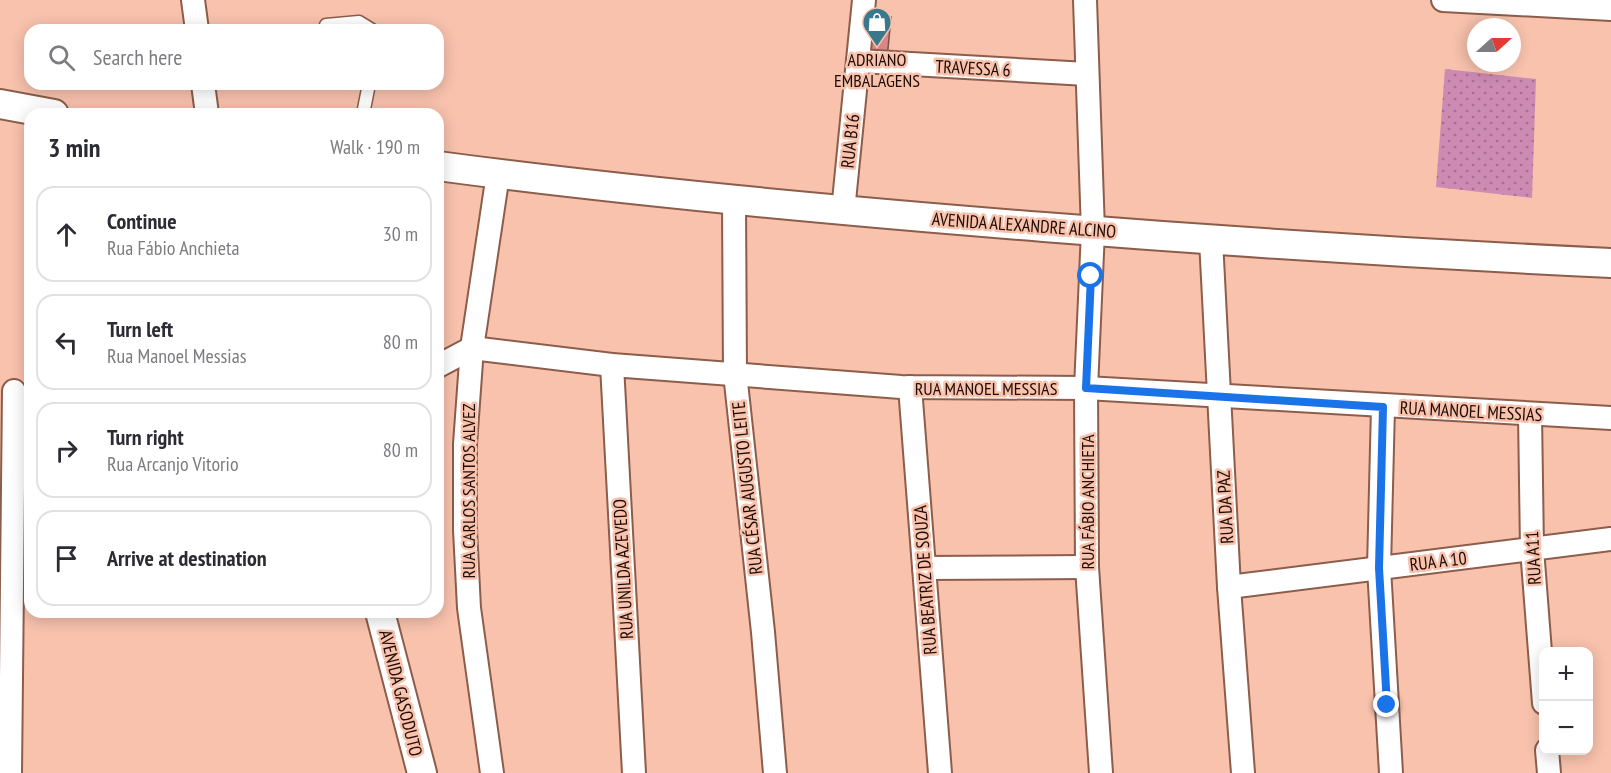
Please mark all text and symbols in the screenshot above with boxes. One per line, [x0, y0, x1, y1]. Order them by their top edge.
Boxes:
shop icon: ADRIANO EMBALAGENS [861, 6, 893, 48]
north arrow [1467, 18, 1521, 72]
search box [24, 24, 444, 90]
icon: search [45, 41, 78, 74]
text: Search here [93, 43, 182, 71]
place label: ADRIANO EMBALAGENS [834, 48, 920, 92]
street label: TRAVESSA 6 [935, 55, 1011, 81]
street label: RUA B16 [836, 113, 864, 169]
text: 3 min [48, 131, 101, 164]
text: Walk · 190 m [330, 134, 420, 160]
text: Continue [107, 207, 177, 235]
street label: AVENIDA ALEXANDRE ALCINO [931, 207, 1117, 243]
icon: ahead [50, 218, 83, 251]
text: 30 m [383, 221, 418, 247]
text: Rua Fábio Anchieta [107, 235, 239, 261]
route start [1077, 262, 1103, 288]
text: Turn left [107, 315, 173, 343]
icon: left [50, 326, 83, 359]
text: 80 m [383, 329, 418, 355]
text: Rua Manoel Messias [107, 343, 246, 369]
street label: RUA MANOEL MESSIAS [915, 377, 1058, 400]
street label: RUA MANOEL MESSIAS [1399, 396, 1543, 426]
street label: RUA CÉSAR AUGUSTO LEITE [726, 400, 768, 576]
street label: RUA CARLOS SANTOS ALVEZ [457, 403, 480, 579]
text: Turn right [107, 423, 184, 451]
icon: right [50, 434, 83, 467]
street label: RUA FÁBIO ANCHIETA [1076, 434, 1099, 570]
text: 80 m [383, 437, 418, 463]
text: Rua Arcanjo Vitorio [107, 451, 239, 477]
street label: RUA DA PAZ [1212, 469, 1238, 545]
street label: RUA UNILDA AZEVEDO [608, 498, 638, 640]
street label: RUA BEATRIZ DE SOUZA [908, 504, 942, 655]
street label: RUA A11 [1520, 530, 1546, 586]
icon: arrive [50, 542, 83, 575]
text: Arrive at destination [107, 544, 267, 572]
street label: RUA A 10 [1408, 546, 1468, 576]
street label: AVENIDA GASODUTO [374, 627, 428, 759]
map controls [1539, 647, 1593, 755]
button: + [1539, 647, 1593, 701]
route end [1373, 691, 1399, 717]
button: − [1539, 701, 1593, 755]

